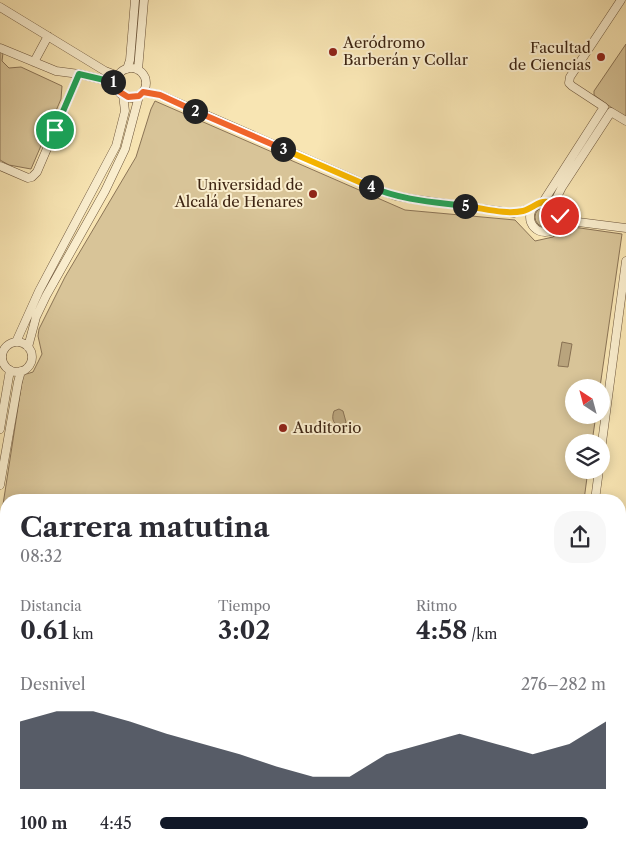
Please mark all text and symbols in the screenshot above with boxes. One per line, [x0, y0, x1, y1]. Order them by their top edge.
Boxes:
place label: Aeródromo Barberán y Collar [342, 33, 469, 69]
place label: Facultad de Ciencias [509, 38, 591, 74]
marker: Aeródromo Barberán y Collar [327, 46, 339, 58]
marker: Facultad de Ciencias [595, 51, 607, 63]
pin: 1 [100, 70, 126, 94]
text: 1 [110, 73, 117, 91]
pin: 2 [182, 98, 208, 124]
text: 2 [191, 102, 200, 120]
pin [34, 109, 76, 151]
icon: arrive [41, 116, 69, 144]
pin: 3 [270, 136, 296, 162]
text: 3 [280, 140, 287, 158]
pin: 4 [358, 174, 384, 200]
place label: Universidad de Alcalá de Henares [174, 175, 303, 211]
text: 4 [367, 178, 376, 196]
marker: Universidad de Alcalá de Henares [307, 188, 319, 200]
pin: 5 [452, 194, 478, 218]
pin [539, 195, 581, 237]
text: 5 [462, 197, 469, 215]
icon: check [546, 202, 574, 230]
north arrow [565, 379, 610, 424]
map controls [565, 379, 610, 479]
place label: Auditorio [292, 418, 361, 437]
marker: Auditorio [277, 422, 289, 434]
button: layers [565, 434, 610, 479]
text: Carrera matutina [20, 510, 269, 544]
button: share [554, 511, 606, 563]
text: 08:32 [20, 546, 62, 566]
text: Distancia [20, 597, 82, 615]
text: Tiempo [218, 597, 271, 615]
text: Ritmo [416, 597, 457, 615]
text: 0.61 [20, 615, 69, 646]
text: 3:02 [218, 615, 270, 646]
text: 4:58 [416, 615, 467, 646]
text: km [69, 625, 94, 643]
text: /km [467, 625, 497, 643]
text: Desnivel [20, 674, 86, 694]
text: 276–282 m [521, 674, 606, 694]
text: 100 m [20, 813, 67, 833]
text: 4:45 [100, 813, 132, 833]

